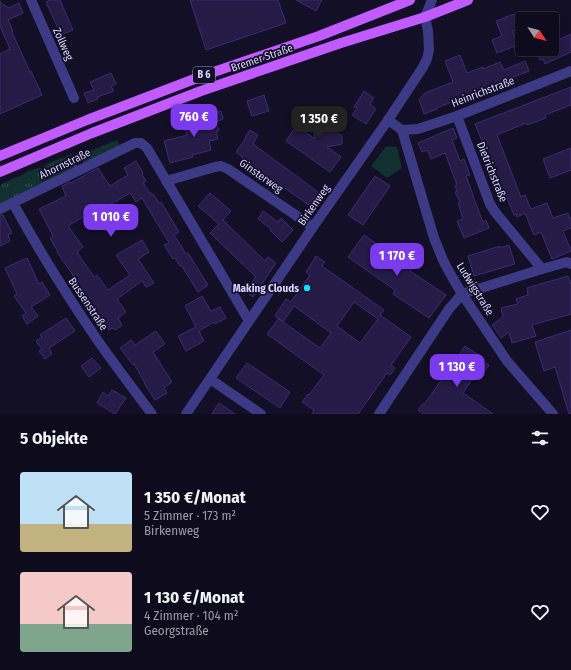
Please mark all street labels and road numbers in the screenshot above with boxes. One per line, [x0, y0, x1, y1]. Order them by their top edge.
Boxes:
street label: Zollweg [50, 26, 76, 63]
street label: Bremer Straße [229, 41, 295, 75]
road number: B 6 [193, 67, 215, 83]
street label: Heinrichstraße [450, 74, 516, 110]
street label: Dietrichstraße [474, 140, 510, 204]
street label: Ahornstraße [37, 146, 93, 182]
street label: Ginsterweg [237, 156, 286, 196]
street label: Birkenweg [295, 181, 333, 228]
street label: Ludwigstraße [454, 260, 496, 318]
street label: Bussenstraße [66, 275, 110, 333]

